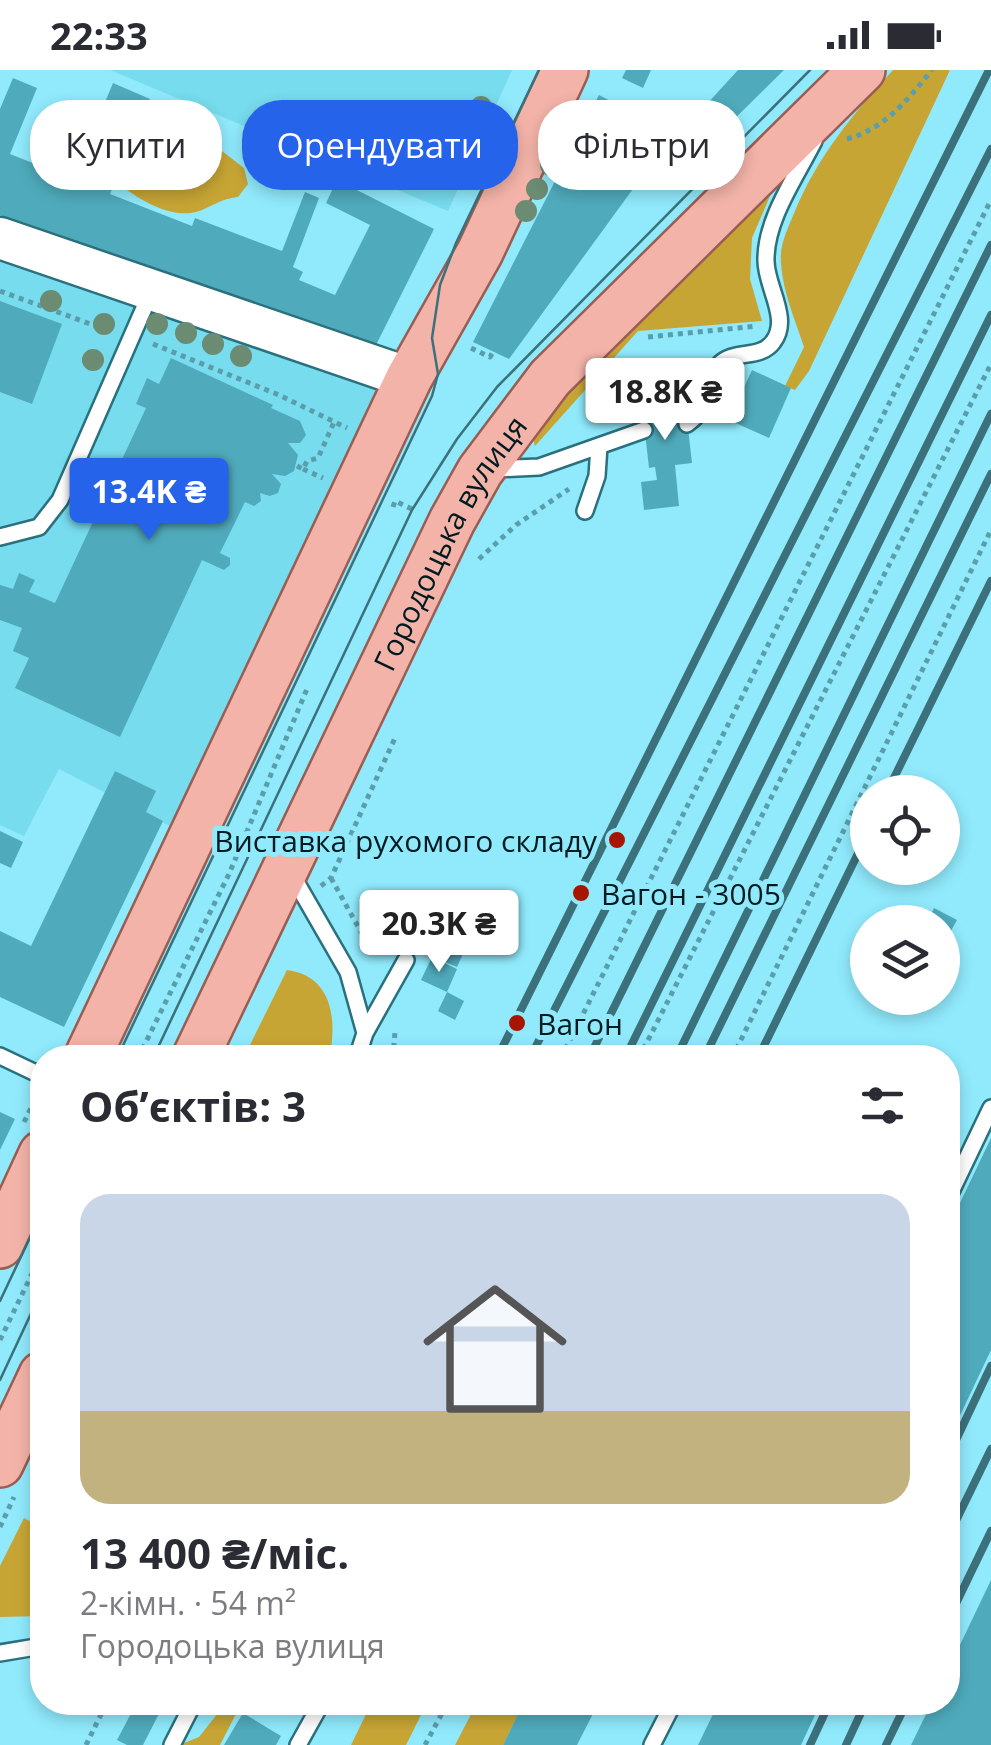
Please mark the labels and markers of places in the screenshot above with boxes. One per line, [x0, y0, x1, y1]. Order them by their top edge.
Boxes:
pin: 18.8K ₴ [573, 358, 757, 443]
pin: 13.4K ₴ [57, 458, 241, 543]
place label: Виставка рухомого складу [214, 820, 598, 861]
marker: Виставка рухомого складу [606, 829, 628, 851]
place label: Вагон - 3005 [601, 873, 781, 914]
marker: Вагон - 3005 [570, 882, 592, 904]
pin: 20.3K ₴ [347, 890, 531, 975]
place label: Вагон [537, 1003, 623, 1044]
marker: Вагон [506, 1012, 528, 1034]

